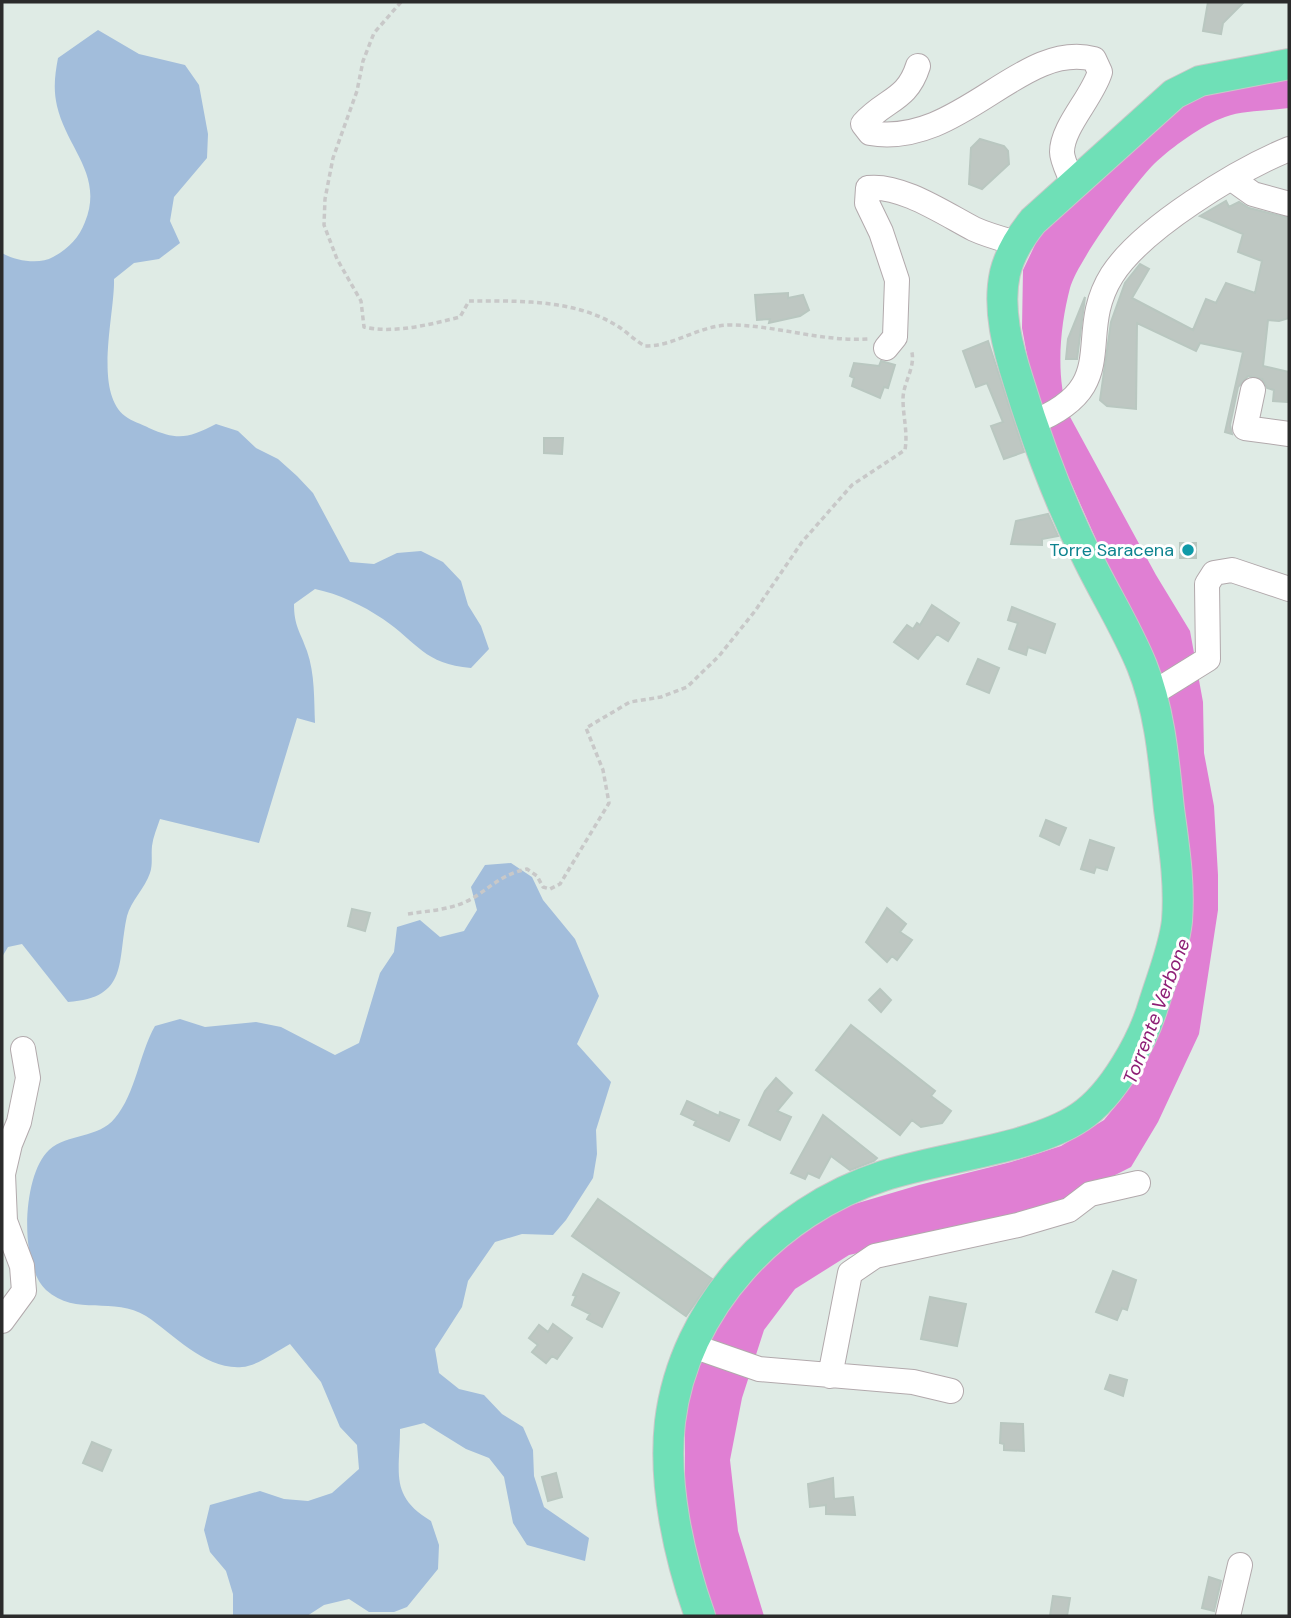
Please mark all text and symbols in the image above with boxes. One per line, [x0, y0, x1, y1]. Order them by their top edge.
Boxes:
place label: Torre Saracena [1050, 538, 1174, 562]
marker: Torre Saracena [1180, 542, 1196, 558]
water label: Torrente Verbone [1117, 935, 1196, 1088]

